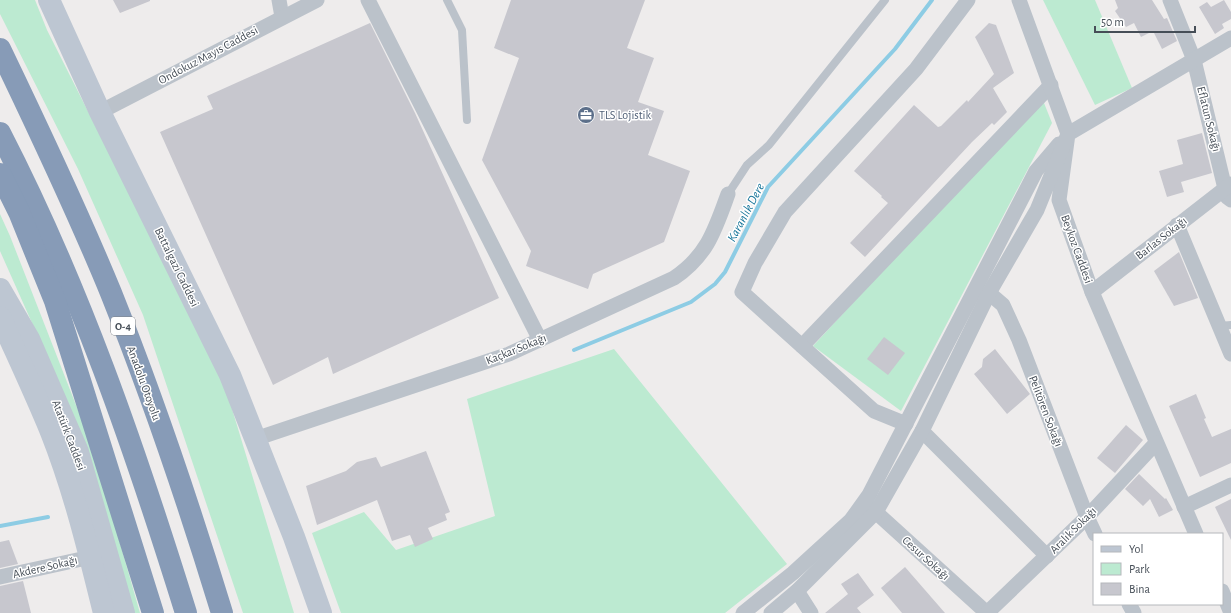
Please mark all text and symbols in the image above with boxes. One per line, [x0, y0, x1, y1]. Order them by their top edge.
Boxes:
scale bar [1095, 8, 1195, 34]
text: 50 m [1101, 16, 1124, 28]
street label: Ondokuz Mayıs Caddesi [156, 24, 260, 87]
street label: Eflatun Sokağı [1195, 85, 1223, 153]
office icon: TLS Lojistik [576, 105, 596, 125]
place label: TLS Lojistik [599, 109, 651, 122]
water label: Karanlık Dere [726, 181, 767, 244]
street label: Beykoz Caddesi [1058, 213, 1095, 285]
street label: Barlas Sokağı [1133, 214, 1189, 262]
street label: Battalgazi Caddesi [153, 226, 201, 308]
road number: O-4 [111, 317, 135, 335]
street label: Kaçkar Sokağı [484, 331, 548, 367]
street label: Anadolu Otoyolu [124, 344, 163, 422]
street label: Pelitören Sokağı [1027, 374, 1065, 448]
street label: Atatürk Caddesi [50, 398, 88, 472]
street label: Aralık Sokağı [1047, 504, 1099, 556]
legend [1093, 533, 1223, 605]
street label: Cesur Sokağı [900, 534, 952, 582]
text: Yol [1129, 543, 1143, 555]
street label: Akdere Sokağı [11, 554, 79, 580]
text: Park [1129, 563, 1150, 575]
text: Bina [1129, 583, 1151, 595]

